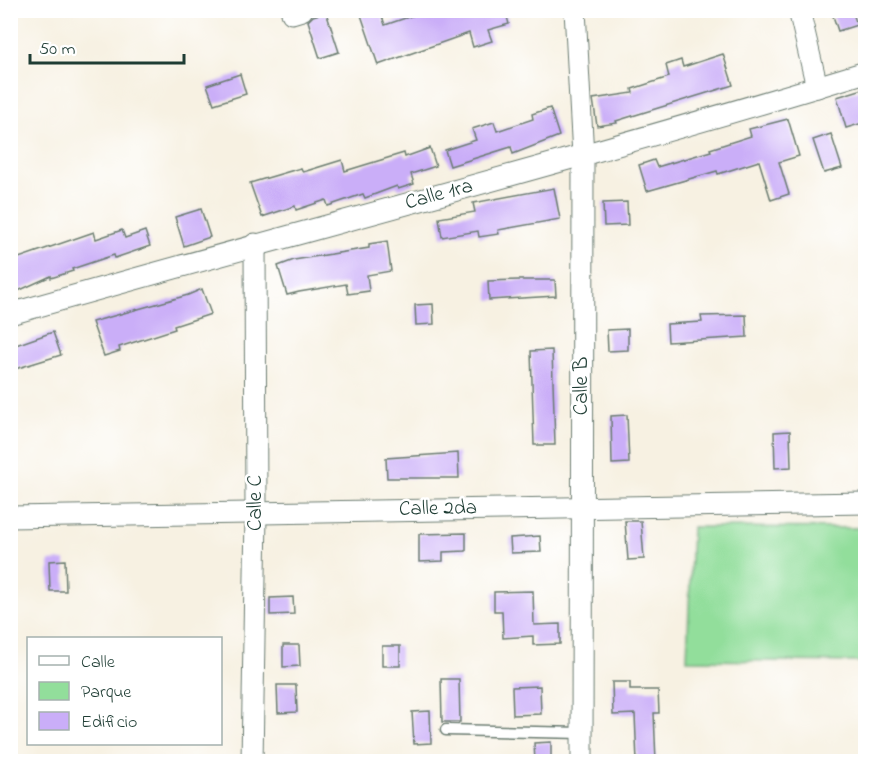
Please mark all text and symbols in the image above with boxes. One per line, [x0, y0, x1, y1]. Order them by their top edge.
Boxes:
scale bar [30, 27, 184, 65]
text: 50 m [39, 37, 76, 63]
street label: Calle 1ra [402, 172, 476, 218]
street label: Calle B [567, 357, 597, 415]
street label: Calle C [241, 475, 271, 531]
street label: Calle 2da [399, 493, 477, 525]
legend [27, 637, 222, 745]
text: Calle [81, 650, 116, 676]
text: Parque [81, 680, 132, 706]
text: Edificio [81, 710, 137, 736]

